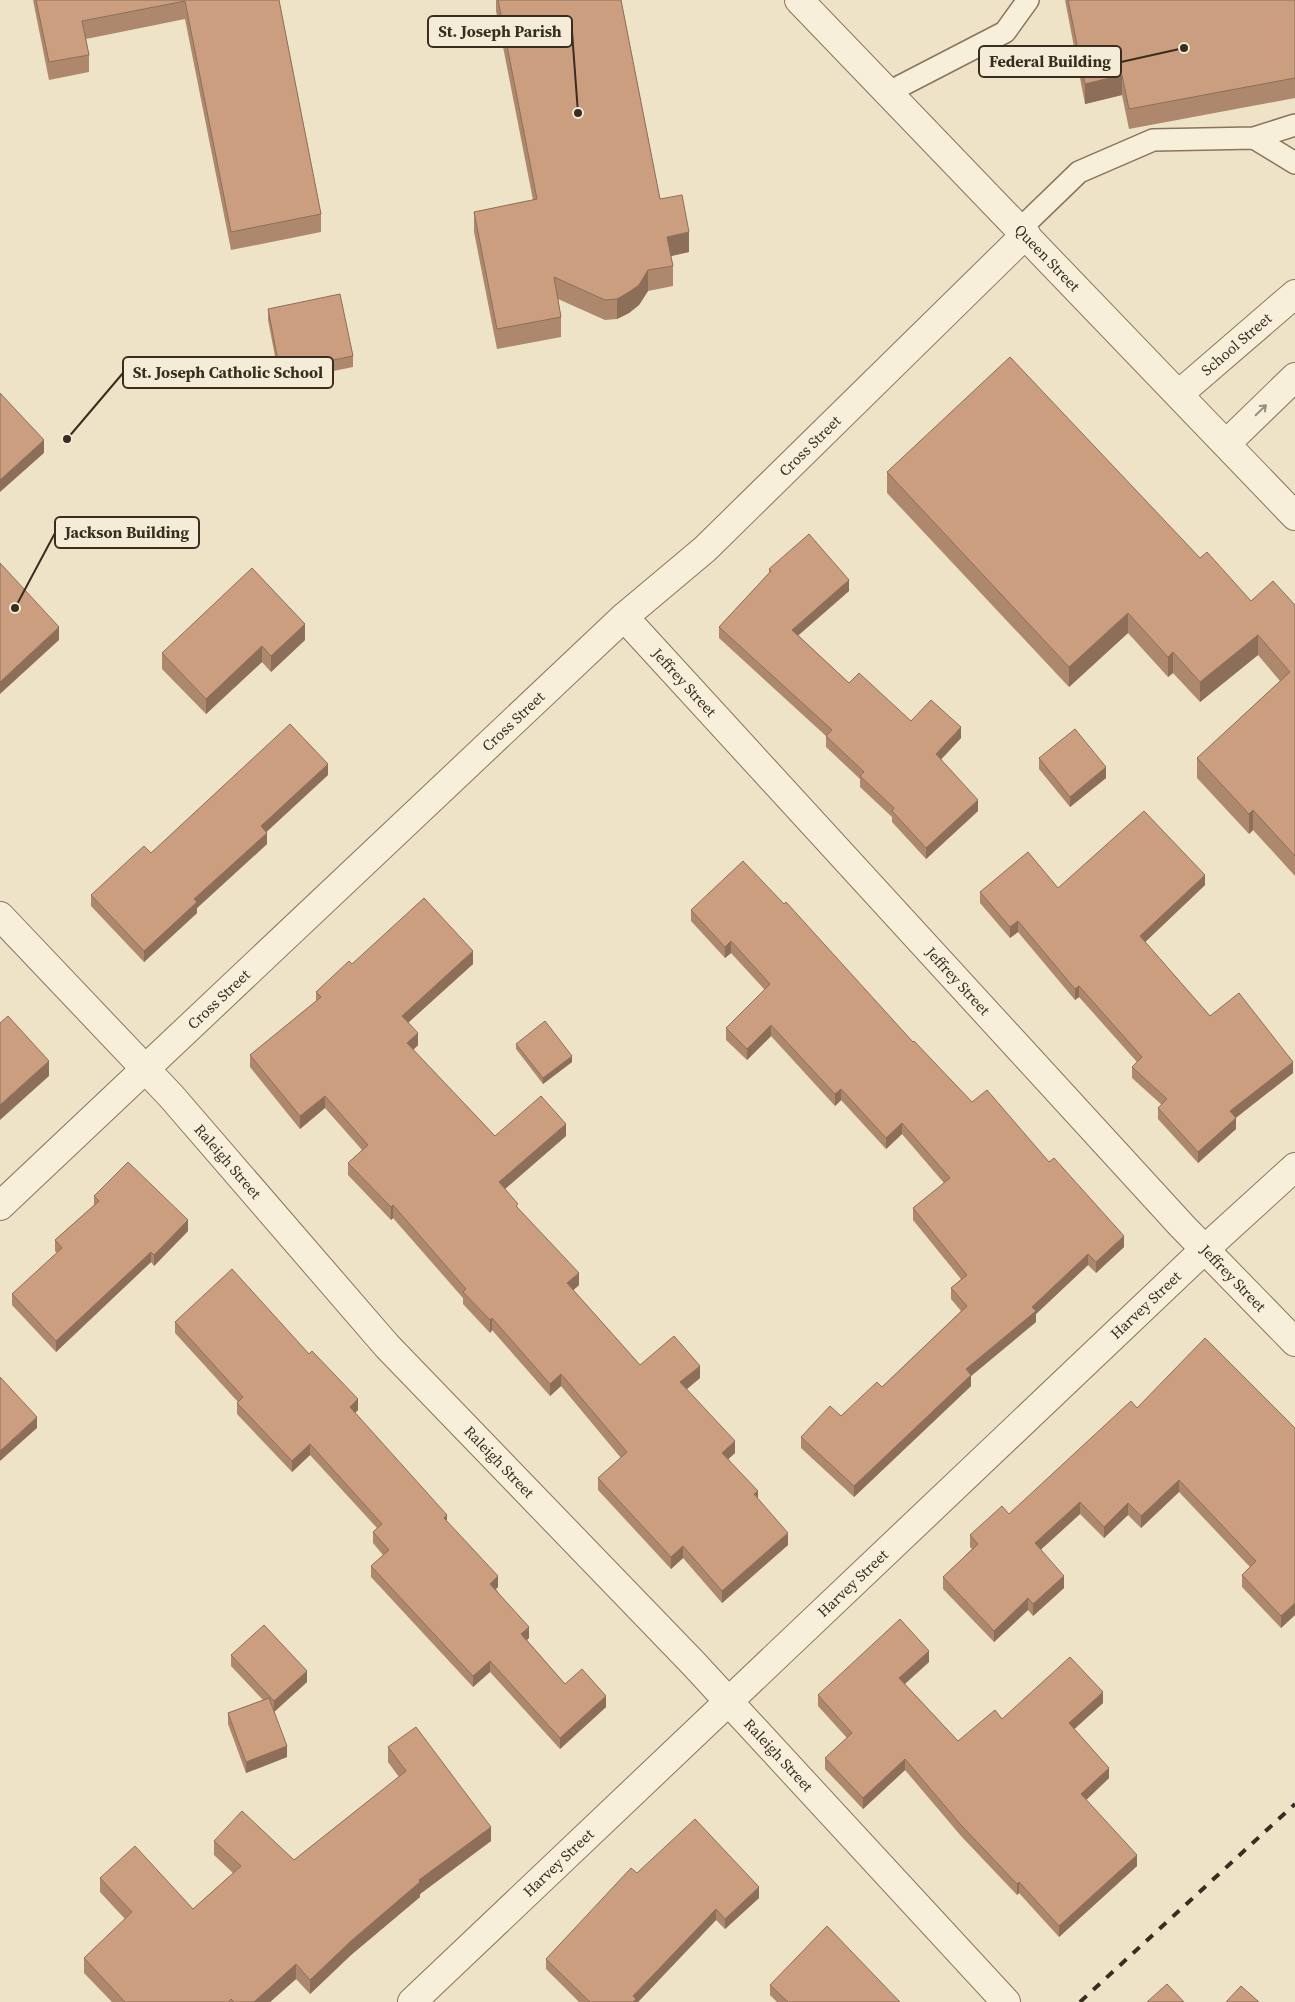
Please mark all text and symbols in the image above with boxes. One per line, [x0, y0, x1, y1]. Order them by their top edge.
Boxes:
callout: St. Joseph Parish [428, 16, 572, 47]
text: St. Joseph Parish [438, 20, 562, 42]
callout: Federal Building [979, 46, 1121, 77]
text: Federal Building [989, 50, 1111, 72]
street label: Queen Street [1010, 219, 1085, 296]
street label: School Street [1196, 308, 1276, 380]
callout: St. Joseph Catholic School [123, 357, 333, 388]
text: St. Joseph Catholic School [133, 361, 323, 383]
one-way arrow [1255, 404, 1267, 416]
street label: Cross Street [774, 410, 845, 481]
callout: Jackson Building [55, 517, 199, 548]
text: Jackson Building [64, 521, 189, 543]
street label: Jeffrey Street [647, 643, 722, 721]
street label: Cross Street [477, 686, 549, 756]
street label: Jeffrey Street [920, 941, 995, 1020]
street label: Cross Street [183, 964, 255, 1034]
street label: Raleigh Street [190, 1119, 266, 1203]
street label: Jeffrey Street [1195, 1239, 1271, 1316]
street label: Harvey Street [1106, 1266, 1186, 1344]
street label: Raleigh Street [460, 1421, 539, 1503]
street label: Harvey Street [813, 1544, 893, 1622]
street label: Raleigh Street [739, 1714, 818, 1796]
street label: Harvey Street [518, 1824, 598, 1901]

